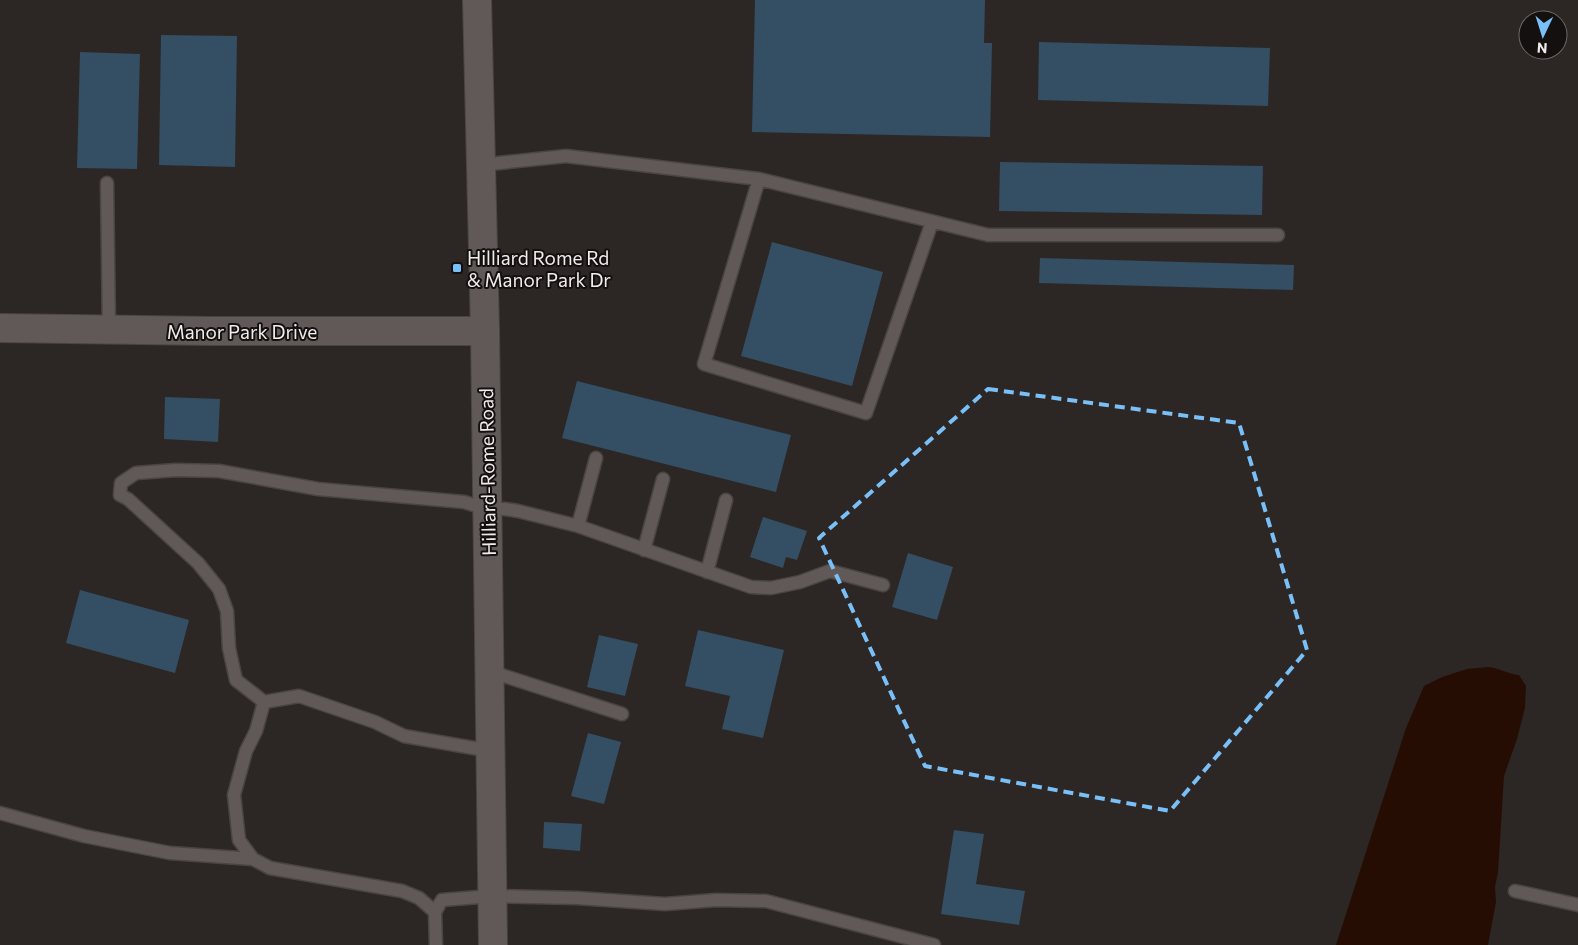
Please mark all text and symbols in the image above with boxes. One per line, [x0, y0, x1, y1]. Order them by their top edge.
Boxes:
north arrow [1518, 10, 1568, 60]
text: N [1536, 40, 1548, 57]
place label: Hilliard Rome Rd & Manor Park Dr [467, 246, 611, 291]
marker: Hilliard Rome Rd & Manor Park Dr [451, 262, 463, 274]
street label: Manor Park Drive [167, 320, 317, 343]
street label: Hilliard-Rome Road [474, 388, 500, 556]

